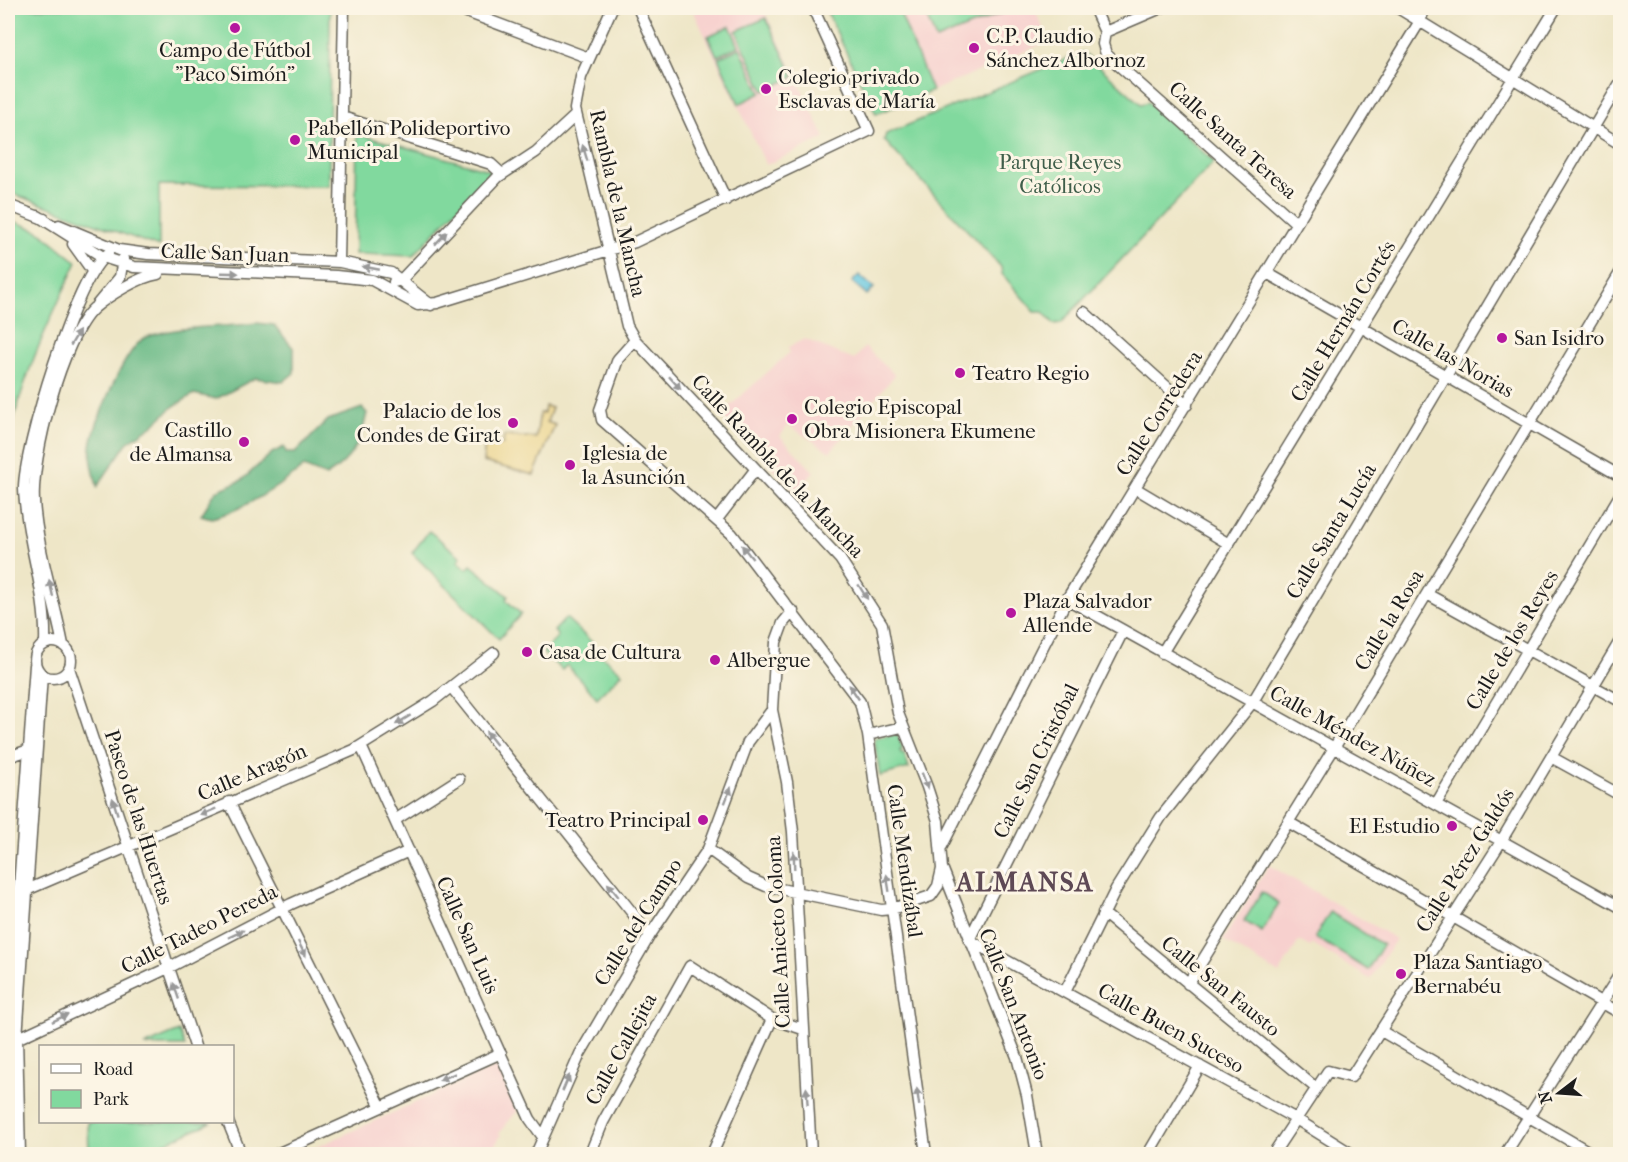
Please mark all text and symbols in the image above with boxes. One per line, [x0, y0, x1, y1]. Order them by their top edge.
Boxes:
marker: Campo de Fútbol "Paco Simón" [228, 21, 242, 35]
place label: C.P. Claudio Sánchez Albornoz [986, 24, 1145, 72]
place label: Campo de Fútbol "Paco Simón" [159, 38, 311, 86]
marker: C.P. Claudio Sánchez Albornoz [967, 41, 981, 55]
place label: Colegio privado Esclavas de María [778, 65, 936, 113]
street label: Calle Santa Teresa [1164, 76, 1302, 204]
marker: Colegio privado Esclavas de María [759, 82, 773, 96]
street label: Rambla de la Mancha [585, 107, 651, 299]
place label: Pabellón Polideportivo Municipal [307, 116, 511, 164]
marker: Pabellón Polideportivo Municipal [288, 133, 302, 147]
one-way arrow [580, 144, 589, 162]
park label: Parque Reyes Católicos [999, 150, 1121, 198]
one-way arrow [434, 230, 448, 245]
street label: Calle Hernán Cortés [1285, 236, 1401, 406]
street label: Calle San Juan [160, 239, 290, 267]
one-way arrow [361, 263, 380, 272]
one-way arrow [221, 268, 240, 278]
street label: Calle las Norias [1388, 313, 1518, 403]
place label: San Isidro [1514, 326, 1604, 350]
one-way arrow [69, 330, 80, 346]
marker: San Isidro [1495, 331, 1509, 345]
street label: Calle Corredera [1111, 346, 1207, 480]
place label: Teatro Regio [972, 361, 1089, 385]
marker: Teatro Regio [953, 366, 967, 380]
street label: Calle Rambla de la Mancha [687, 369, 869, 563]
one-way arrow [668, 375, 681, 390]
place label: Colegio Episcopal Obra Misionera Ekumene [804, 395, 1036, 443]
place label: Palacio de los Condes de Girat [357, 399, 501, 447]
marker: Colegio Episcopal Obra Misionera Ekumene [785, 412, 799, 426]
marker: Palacio de los Condes de Girat [506, 416, 520, 430]
place label: Castillo de Almansa [129, 418, 232, 466]
marker: Castillo de Almansa [237, 435, 251, 449]
place label: Iglesia de la Asunción [581, 441, 685, 489]
marker: Iglesia de la Asunción [563, 458, 577, 472]
street label: Calle Santa Lucía [1281, 459, 1381, 603]
one-way arrow [742, 545, 754, 560]
street label: Calle la Rosa [1350, 565, 1429, 675]
street label: Calle de los Reyes [1461, 565, 1563, 714]
one-way arrow [46, 578, 56, 597]
one-way arrow [858, 584, 869, 601]
place label: Plaza Salvador Allende [1022, 589, 1152, 637]
marker: Plaza Salvador Allende [1004, 606, 1018, 620]
place label: Casa de Cultura [539, 640, 681, 664]
marker: Casa de Cultura [520, 645, 534, 659]
place label: Albergue [726, 648, 810, 672]
marker: Albergue [708, 653, 722, 667]
street label: Calle San Cristóbal [988, 680, 1084, 842]
street label: Calle Méndez Núñez [1266, 680, 1440, 792]
one-way arrow [848, 684, 859, 700]
one-way arrow [395, 714, 411, 725]
street label: Paseo de las Huertas [99, 727, 179, 908]
one-way arrow [485, 730, 498, 746]
street label: Calle Aragón [194, 738, 310, 806]
one-way arrow [921, 772, 930, 790]
street label: Calle Mendizábal [882, 783, 928, 940]
street label: Calle Pérez Galdós [1411, 783, 1519, 937]
one-way arrow [724, 786, 734, 804]
one-way arrow [110, 797, 119, 815]
one-way arrow [199, 807, 217, 817]
place label: Teatro Principal [545, 808, 691, 832]
marker: Teatro Principal [696, 813, 710, 827]
place label: El Estudio [1349, 814, 1440, 838]
marker: El Estudio [1445, 819, 1459, 833]
street label: Calle Aniceto Coloma [761, 835, 795, 1029]
one-way arrow [789, 850, 799, 869]
street label: Calle del Campo [589, 854, 687, 990]
district label: ALMANSA [954, 866, 1094, 898]
street label: Calle San Luis [431, 873, 505, 998]
one-way arrow [883, 873, 892, 892]
street label: Calle Tadeo Pereda [117, 879, 281, 979]
one-way arrow [607, 883, 620, 898]
street label: Calle San Antonio [974, 925, 1054, 1083]
one-way arrow [228, 929, 245, 938]
street label: Calle San Fausto [1157, 931, 1285, 1041]
one-way arrow [297, 940, 307, 957]
place label: Plaza Santiago Bernabéu [1413, 950, 1543, 998]
marker: Plaza Santiago Bernabéu [1394, 967, 1408, 981]
street label: Calle Buen Suceso [1094, 978, 1248, 1078]
one-way arrow [170, 982, 180, 1000]
street label: Calle Callejita [580, 988, 662, 1109]
one-way arrow [52, 1013, 69, 1022]
legend [39, 1045, 234, 1123]
text: Road [93, 1059, 133, 1080]
north arrow [1529, 1063, 1589, 1123]
one-way arrow [439, 1073, 456, 1082]
one-way arrow [561, 1073, 571, 1091]
one-way arrow [802, 1087, 812, 1106]
one-way arrow [914, 1087, 923, 1106]
text: N [1534, 1088, 1556, 1106]
text: Park [93, 1089, 130, 1110]

